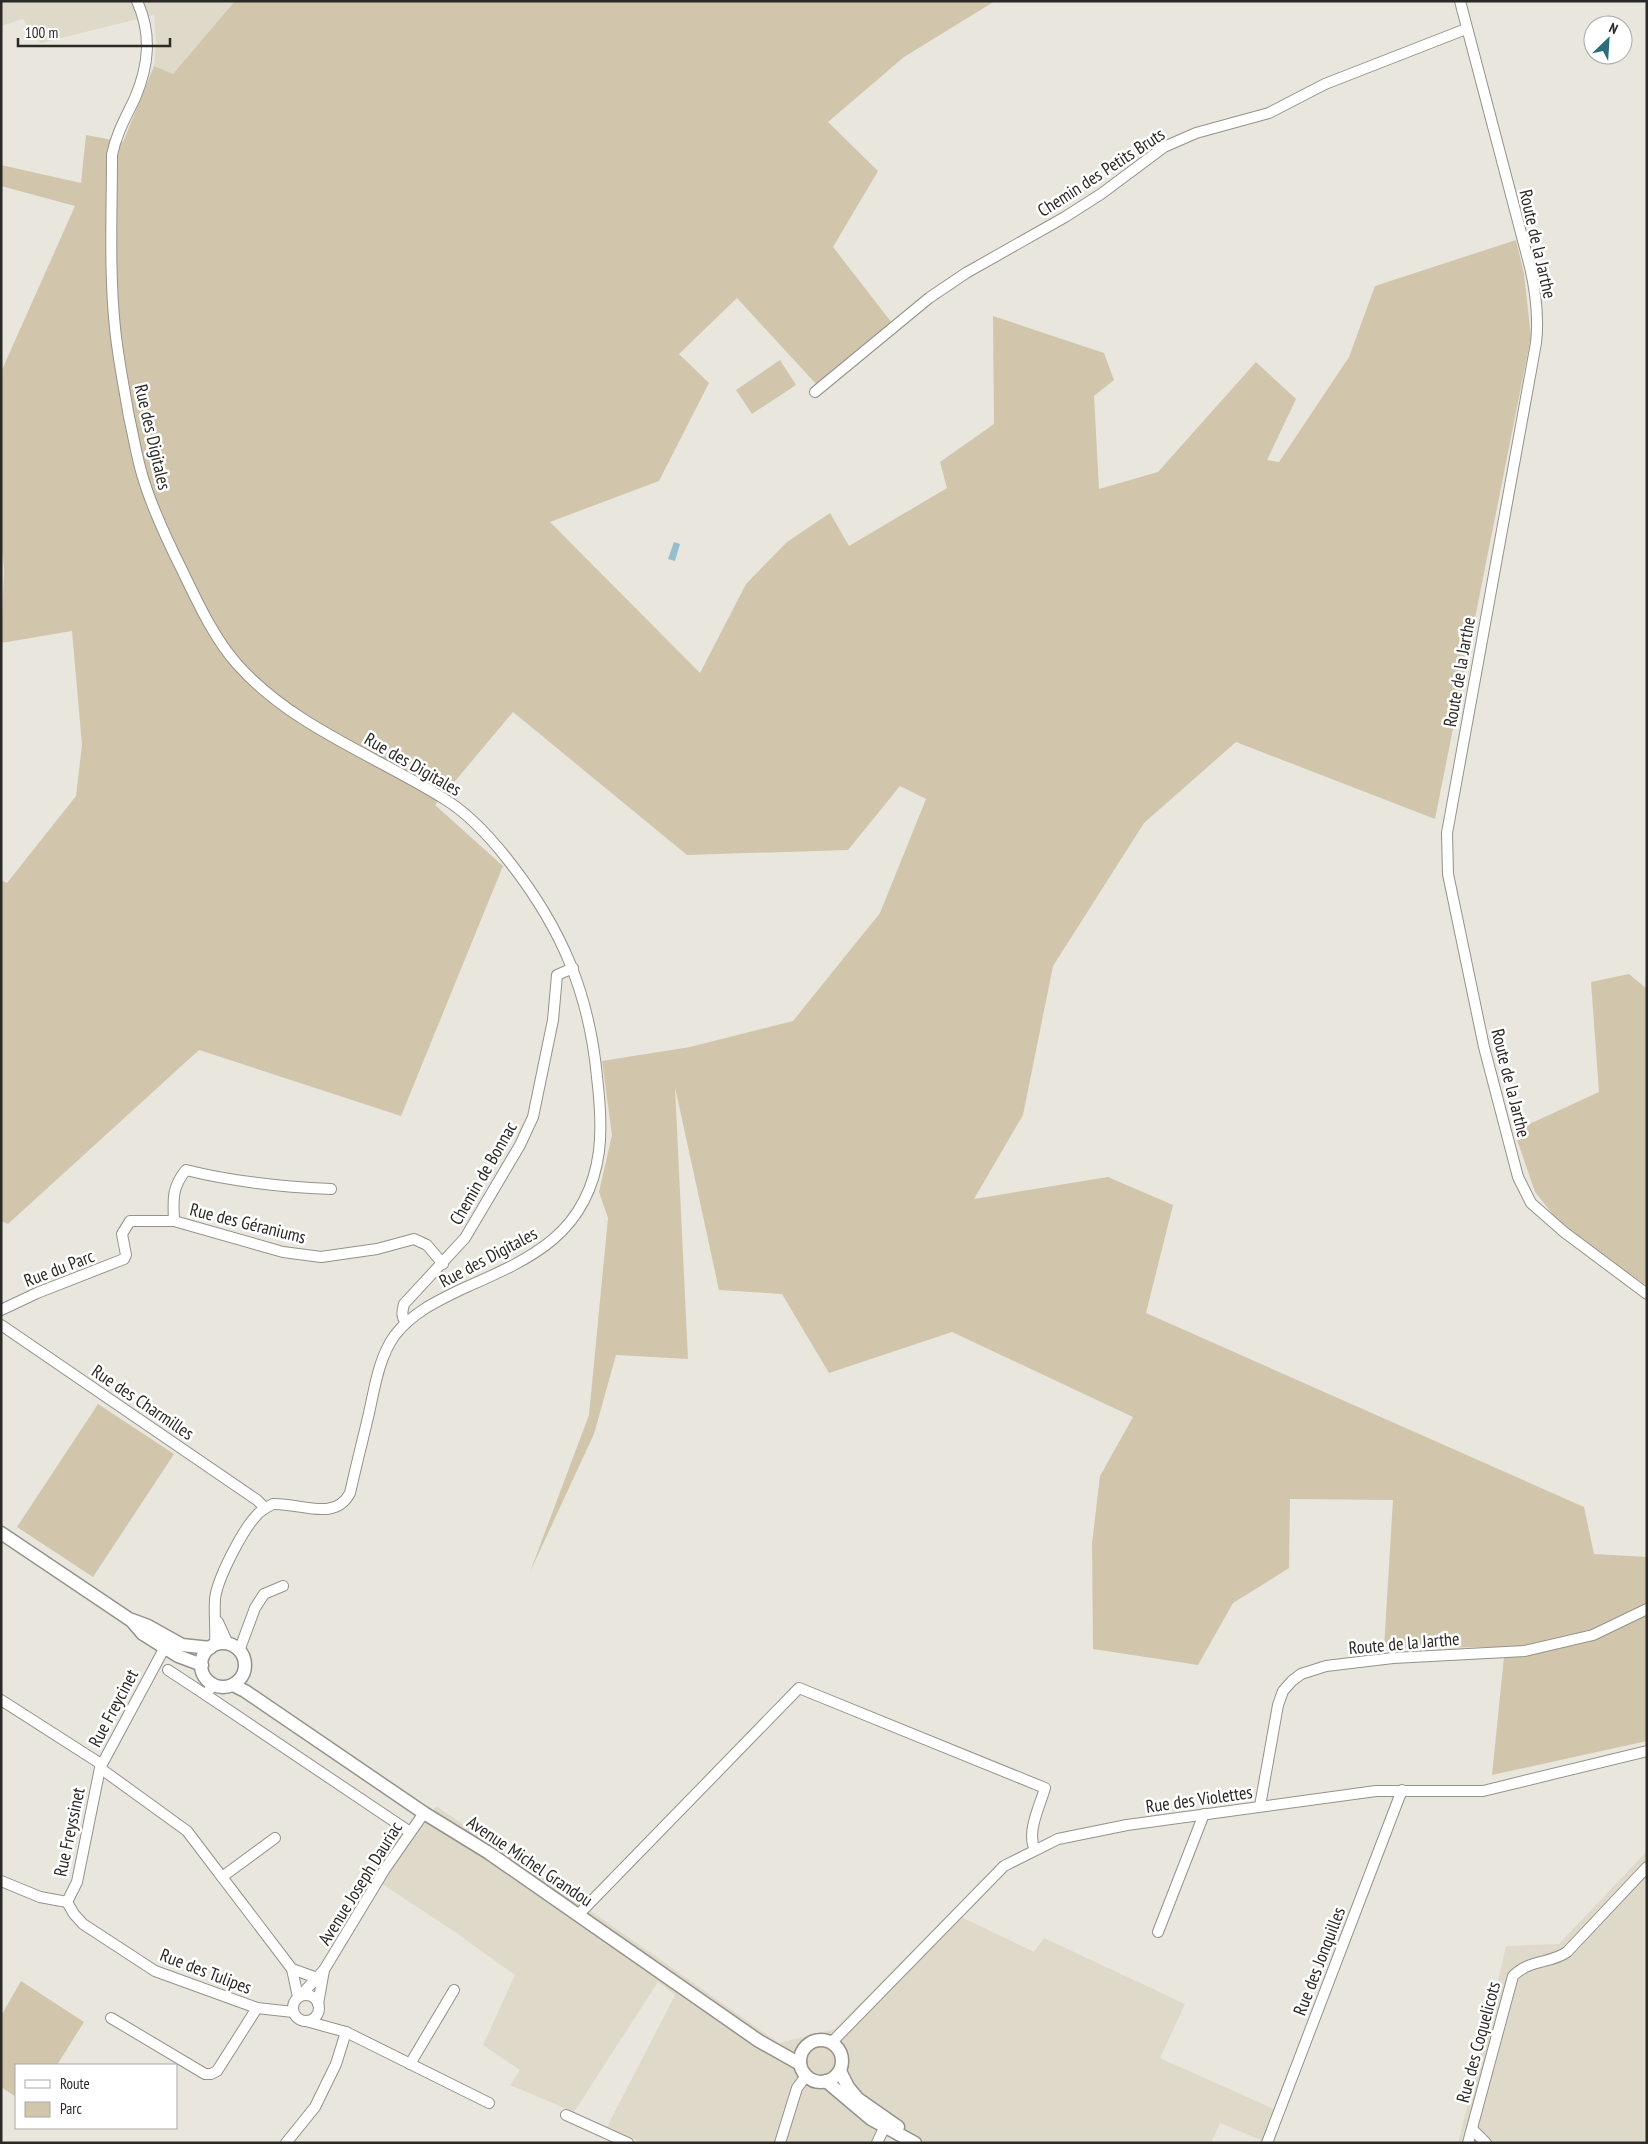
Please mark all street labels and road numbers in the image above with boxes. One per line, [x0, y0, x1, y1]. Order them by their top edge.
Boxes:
street label: Chemin des Petits Bruts [1033, 122, 1169, 222]
street label: Route de la Jarthe [1514, 187, 1562, 301]
street label: Rue des Digitales [130, 382, 176, 492]
street label: Route de la Jarthe [1438, 615, 1480, 729]
street label: Rue des Digitales [361, 727, 465, 801]
street label: Route de la Jarthe [1486, 1026, 1536, 1140]
street label: Chemin de Bonnac [444, 1117, 522, 1229]
street label: Rue des Géraniums [188, 1197, 308, 1249]
street label: Rue des Digitales [435, 1222, 541, 1292]
street label: Rue du Parc [21, 1244, 98, 1292]
street label: Rue des Charmilles [87, 1359, 199, 1445]
street label: Route de la Jarthe [1348, 1627, 1460, 1659]
street label: Rue Freycinet [83, 1665, 143, 1751]
street label: Rue des Violettes [1144, 1780, 1254, 1818]
street label: Rue Freyssinet [48, 1785, 90, 1879]
street label: Avenue Michel Grandou [463, 1810, 597, 1912]
street label: Avenue Joseph Dauriac [313, 1816, 408, 1949]
street label: Rue des Jonquilles [1288, 1904, 1350, 2018]
street label: Rue des Tulipes [157, 1943, 255, 1999]
street label: Rue des Coquelicots [1451, 1979, 1505, 2105]

